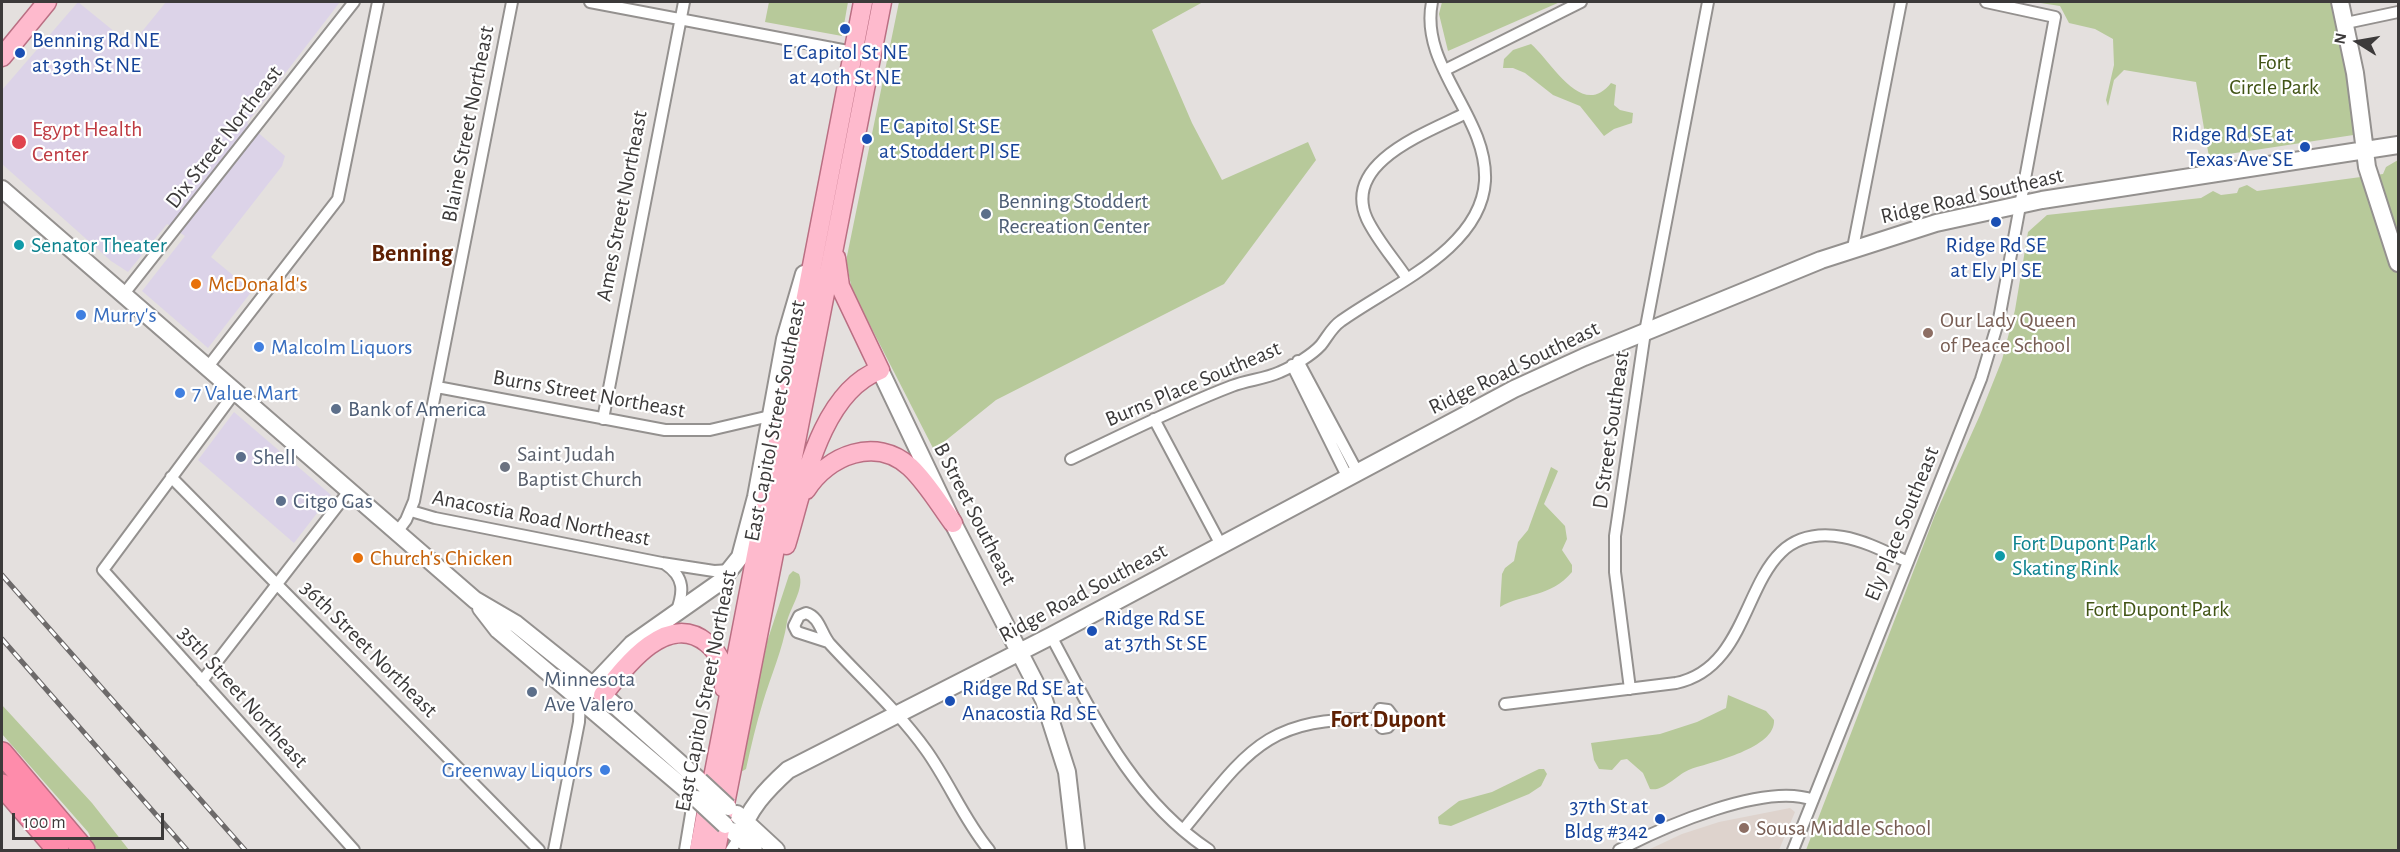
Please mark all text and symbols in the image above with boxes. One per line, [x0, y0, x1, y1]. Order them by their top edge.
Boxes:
north arrow [2328, 12, 2388, 72]
marker: E Capitol St NE at 40th St NE [838, 22, 852, 36]
street label: Blaine Street Northeast [436, 24, 500, 224]
place label: Benning Rd NE at 39th St NE [32, 27, 159, 78]
text: N [2331, 32, 2349, 46]
place label: E Capitol St NE at 40th St NE [782, 39, 908, 90]
marker: Benning Rd NE at 39th St NE [13, 46, 27, 60]
park label: Fort Circle Park [2229, 49, 2319, 100]
street label: Dix Street Northeast [160, 60, 288, 214]
street label: Ames Street Northeast [591, 108, 653, 304]
place label: E Capitol St SE at Stoddert Pl SE [879, 113, 1020, 164]
place label: Egypt Health Center [32, 116, 142, 168]
place label: Ridge Rd SE at Texas Ave SE [2171, 121, 2293, 172]
marker: E Capitol St SE at Stoddert Pl SE [860, 132, 874, 146]
marker: Egypt Health Center [10, 133, 28, 151]
marker: Ridge Rd SE at Texas Ave SE [2298, 140, 2312, 154]
street label: Ridge Road Southeast [1878, 162, 2066, 230]
place label: Benning Stoddert Recreation Center [998, 188, 1150, 240]
marker: Benning Stoddert Recreation Center [979, 207, 993, 221]
marker: Ridge Rd SE at Ely Pl SE [1989, 215, 2003, 229]
place label: Senator Theater [31, 232, 167, 258]
place label: Ridge Rd SE at Ely Pl SE [1946, 232, 2046, 284]
marker: Senator Theater [12, 238, 26, 252]
district label: Benning [371, 240, 453, 268]
place label: McDonald's [208, 271, 308, 297]
marker: McDonald's [189, 277, 203, 291]
street label: East Capitol Street Southeast [739, 298, 811, 544]
place label: Murry's [93, 302, 157, 328]
place label: Our Lady Queen of Peace School [1940, 307, 2076, 358]
marker: Murry's [74, 308, 88, 322]
street label: Ridge Road Southeast [1424, 315, 1604, 421]
marker: Our Lady Queen of Peace School [1921, 326, 1935, 340]
place label: Malcolm Liquors [271, 334, 412, 360]
street label: Burns Place Southeast [1101, 335, 1285, 433]
marker: Malcolm Liquors [252, 340, 266, 354]
street label: D Street Southeast [1587, 349, 1635, 511]
street label: Burns Street Northeast [491, 364, 687, 424]
place label: 7 Value Mart [192, 380, 298, 406]
marker: 7 Value Mart [173, 386, 187, 400]
place label: Bank of America [348, 396, 487, 422]
marker: Bank of America [329, 402, 343, 416]
street label: B Street Southeast [928, 438, 1022, 590]
place label: Saint Judah Baptist Church [517, 441, 642, 493]
street label: Ely Place Southeast [1859, 443, 1945, 605]
place label: Shell [253, 444, 296, 470]
marker: Shell [234, 450, 248, 464]
marker: Saint Judah Baptist Church [498, 460, 512, 474]
street label: Anacostia Road Northeast [430, 484, 652, 552]
place label: Citgo Gas [293, 488, 373, 514]
marker: Citgo Gas [274, 494, 288, 508]
place label: Fort Dupont Park Skating Rink [2012, 530, 2156, 582]
street label: Ridge Road Southeast [994, 538, 1172, 648]
place label: Church's Chicken [370, 545, 513, 571]
marker: Fort Dupont Park Skating Rink [1993, 549, 2007, 563]
marker: Church's Chicken [351, 551, 365, 565]
street label: East Capitol Street Northeast [670, 568, 742, 814]
street label: 36th Street Northeast [295, 575, 443, 723]
park label: Fort Dupont Park [2085, 596, 2229, 622]
place label: Ridge Rd SE at 37th St SE [1104, 605, 1207, 656]
street label: 35th Street Northeast [172, 621, 314, 773]
marker: Ridge Rd SE at 37th St SE [1085, 624, 1099, 638]
place label: Minnesota Ave Valero [544, 666, 635, 718]
place label: Ridge Rd SE at Anacostia Rd SE [962, 675, 1097, 726]
marker: Minnesota Ave Valero [525, 685, 539, 699]
marker: Ridge Rd SE at Anacostia Rd SE [943, 694, 957, 708]
district label: Fort Dupont [1330, 706, 1446, 734]
place label: Greenway Liquors [442, 757, 593, 783]
marker: Greenway Liquors [598, 763, 612, 777]
place label: 37th St at Bldg #342 [1564, 793, 1648, 844]
scale bar [15, 801, 166, 839]
marker: 37th St at Bldg #342 [1653, 812, 1667, 826]
text: 100 m [23, 814, 66, 832]
place label: Sousa Middle School [1756, 815, 1931, 841]
marker: Sousa Middle School [1737, 821, 1751, 835]

